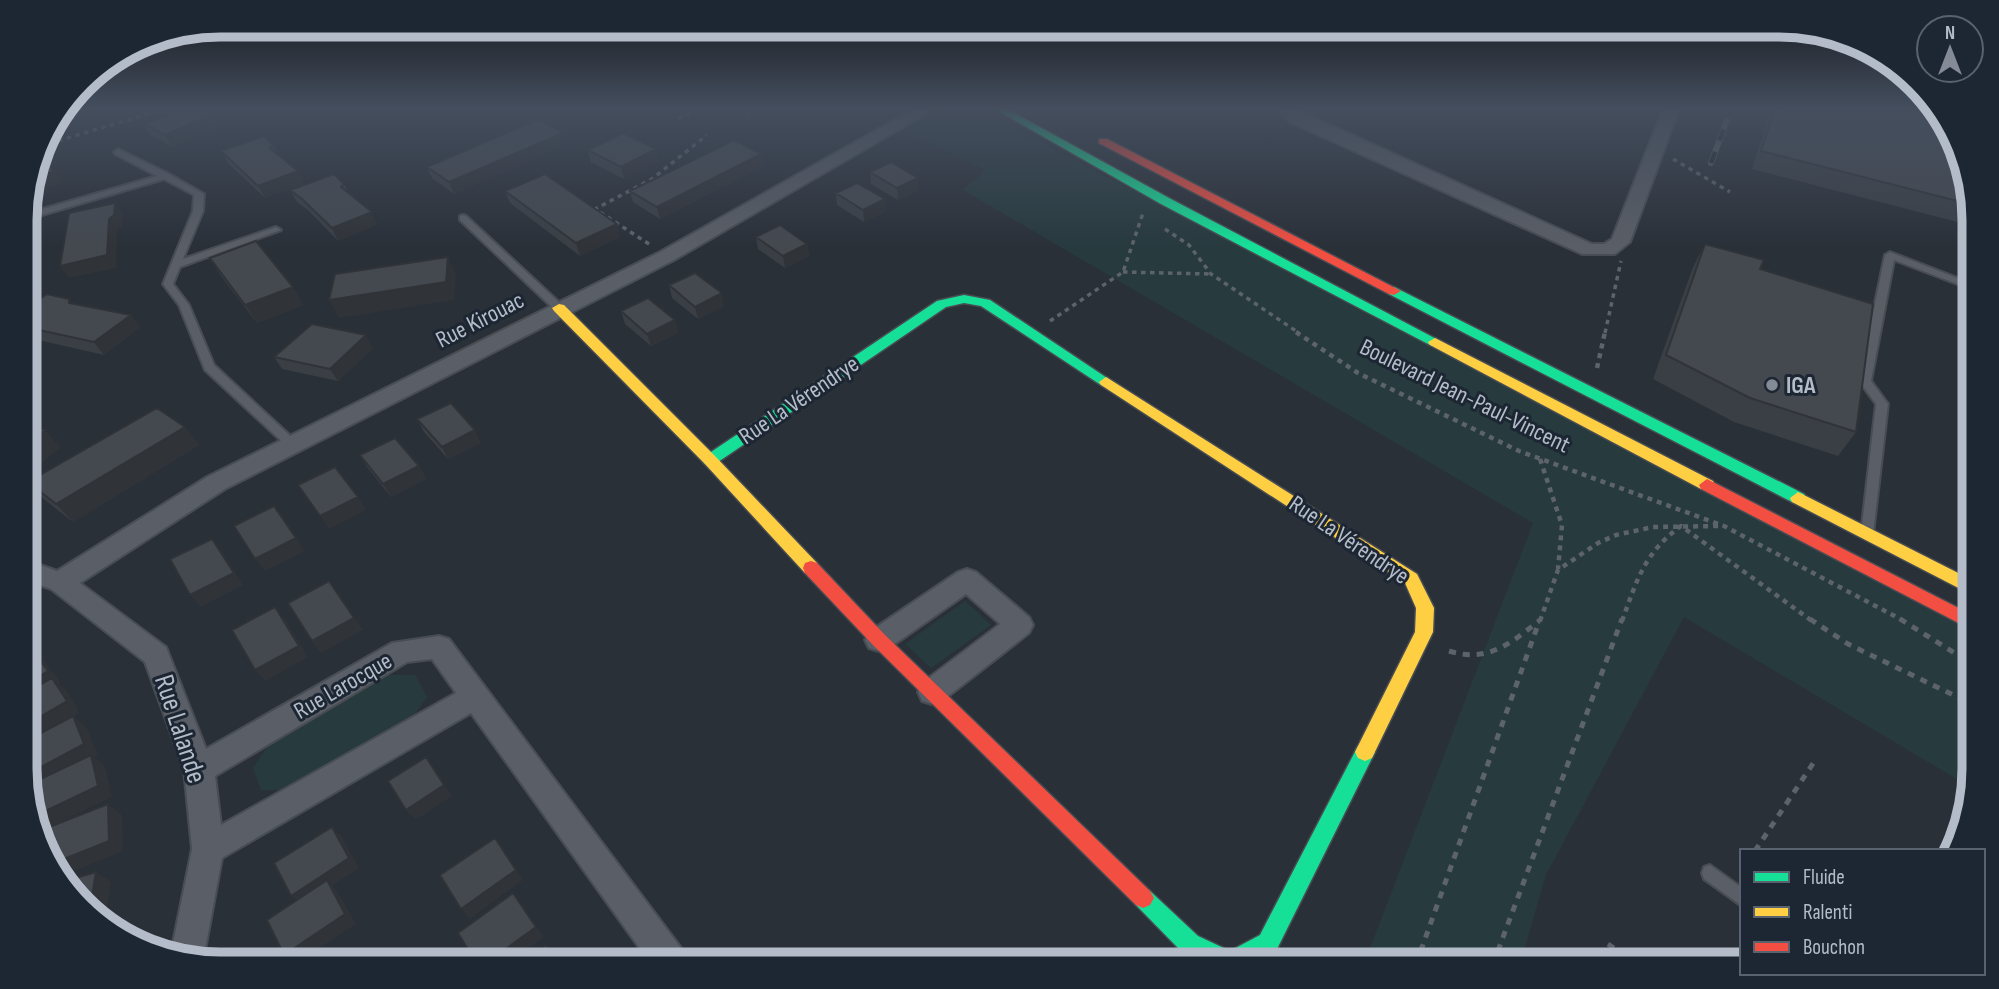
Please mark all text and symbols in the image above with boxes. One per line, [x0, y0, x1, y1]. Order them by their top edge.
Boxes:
north arrow [1915, 14, 1985, 84]
text: N [1945, 22, 1955, 45]
street label: Rue Kirouac [431, 285, 529, 355]
street label: Boulevard Jean-Paul-Vincent [1355, 332, 1575, 460]
street label: Rue La Vérendrye [733, 349, 865, 451]
place label: IGA [1786, 371, 1816, 400]
marker: IGA [1764, 377, 1780, 393]
street label: Rue La Vérendrye [1283, 489, 1415, 591]
street label: Rue Larocque [289, 646, 397, 726]
street label: Rue Lalande [147, 670, 213, 788]
legend [1740, 849, 1985, 975]
text: Fluide [1803, 865, 1845, 890]
text: Ralenti [1803, 900, 1852, 925]
text: Bouchon [1803, 935, 1865, 960]

